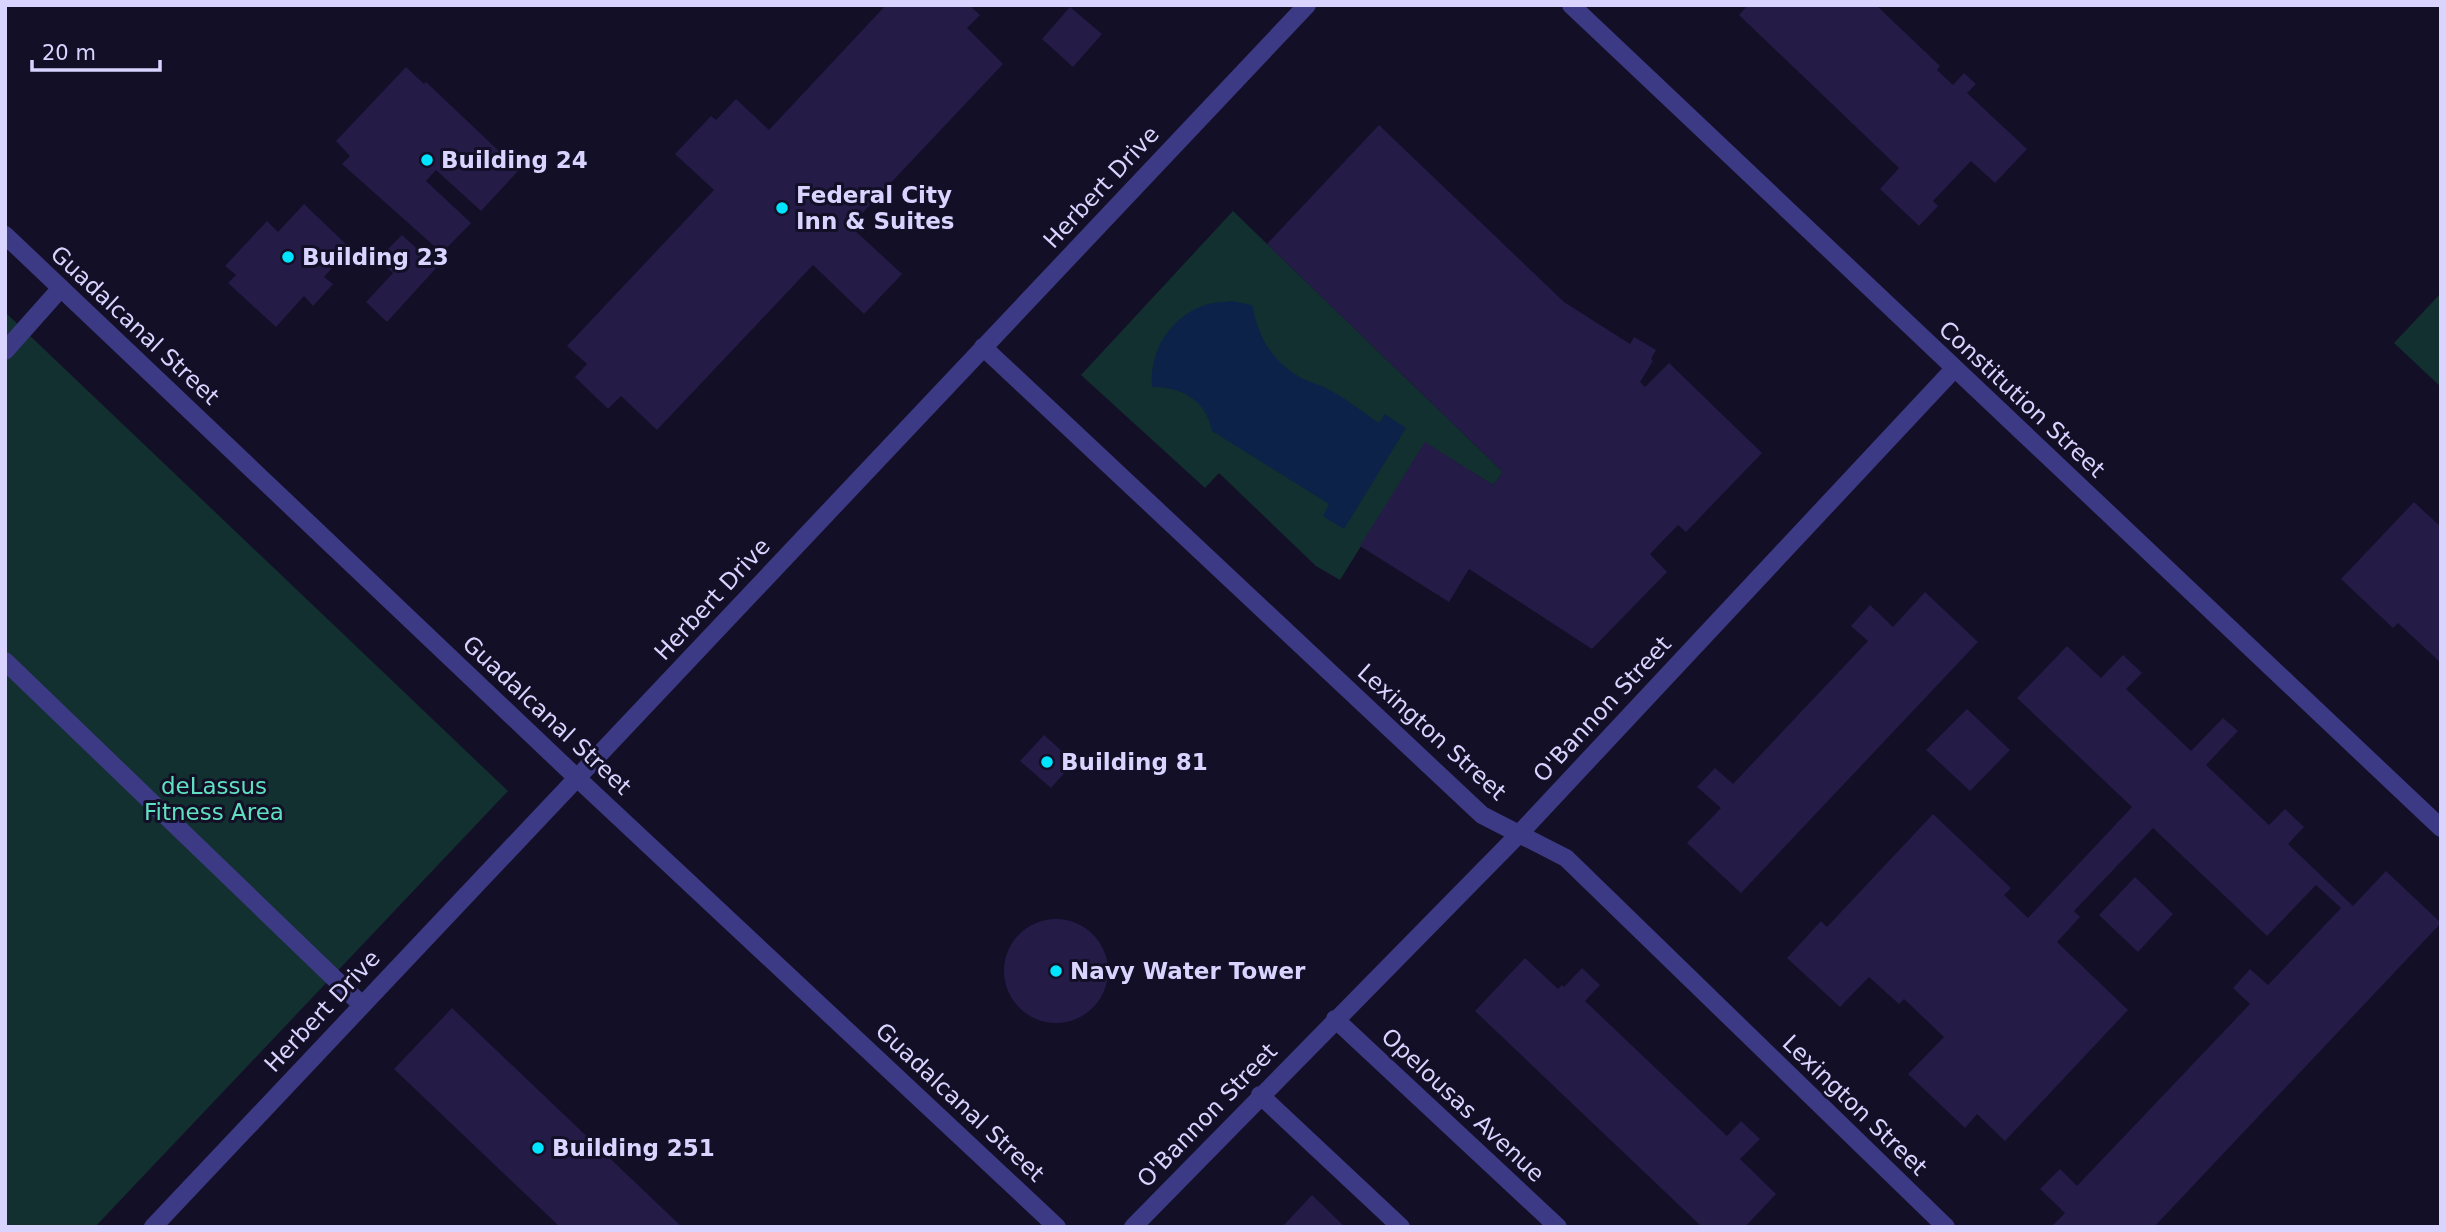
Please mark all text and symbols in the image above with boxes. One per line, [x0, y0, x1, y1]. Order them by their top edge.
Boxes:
scale bar [32, 28, 159, 72]
text: 20 m [42, 41, 96, 65]
street label: Herbert Drive [1038, 121, 1164, 253]
place label: Building 24 [441, 147, 588, 173]
marker: Building 24 [419, 152, 435, 168]
place label: Federal City Inn & Suites [796, 182, 954, 234]
marker: Federal City Inn & Suites [774, 200, 790, 216]
street label: Guadalcanal Street [45, 240, 225, 410]
place label: Building 23 [302, 244, 449, 270]
marker: Building 23 [280, 249, 296, 265]
street label: Constitution Street [1934, 316, 2110, 482]
street label: Herbert Drive [649, 533, 775, 665]
street label: Guadalcanal Street [457, 630, 637, 800]
street label: O'Bannon Street [1528, 631, 1676, 787]
street label: Lexington Street [1353, 659, 1511, 805]
place label: Building 81 [1061, 749, 1208, 775]
marker: Building 81 [1039, 754, 1055, 770]
park label: deLassus Fitness Area [144, 773, 284, 825]
street label: Herbert Drive [259, 945, 385, 1077]
place label: Navy Water Tower [1070, 958, 1306, 984]
marker: Navy Water Tower [1048, 963, 1064, 979]
street label: Guadalcanal Street [870, 1017, 1050, 1187]
street label: Opelousas Avenue [1376, 1023, 1550, 1187]
street label: Lexington Street [1778, 1030, 1932, 1180]
street label: O'Bannon Street [1132, 1038, 1282, 1192]
place label: Building 251 [552, 1135, 715, 1161]
marker: Building 251 [530, 1140, 546, 1156]

